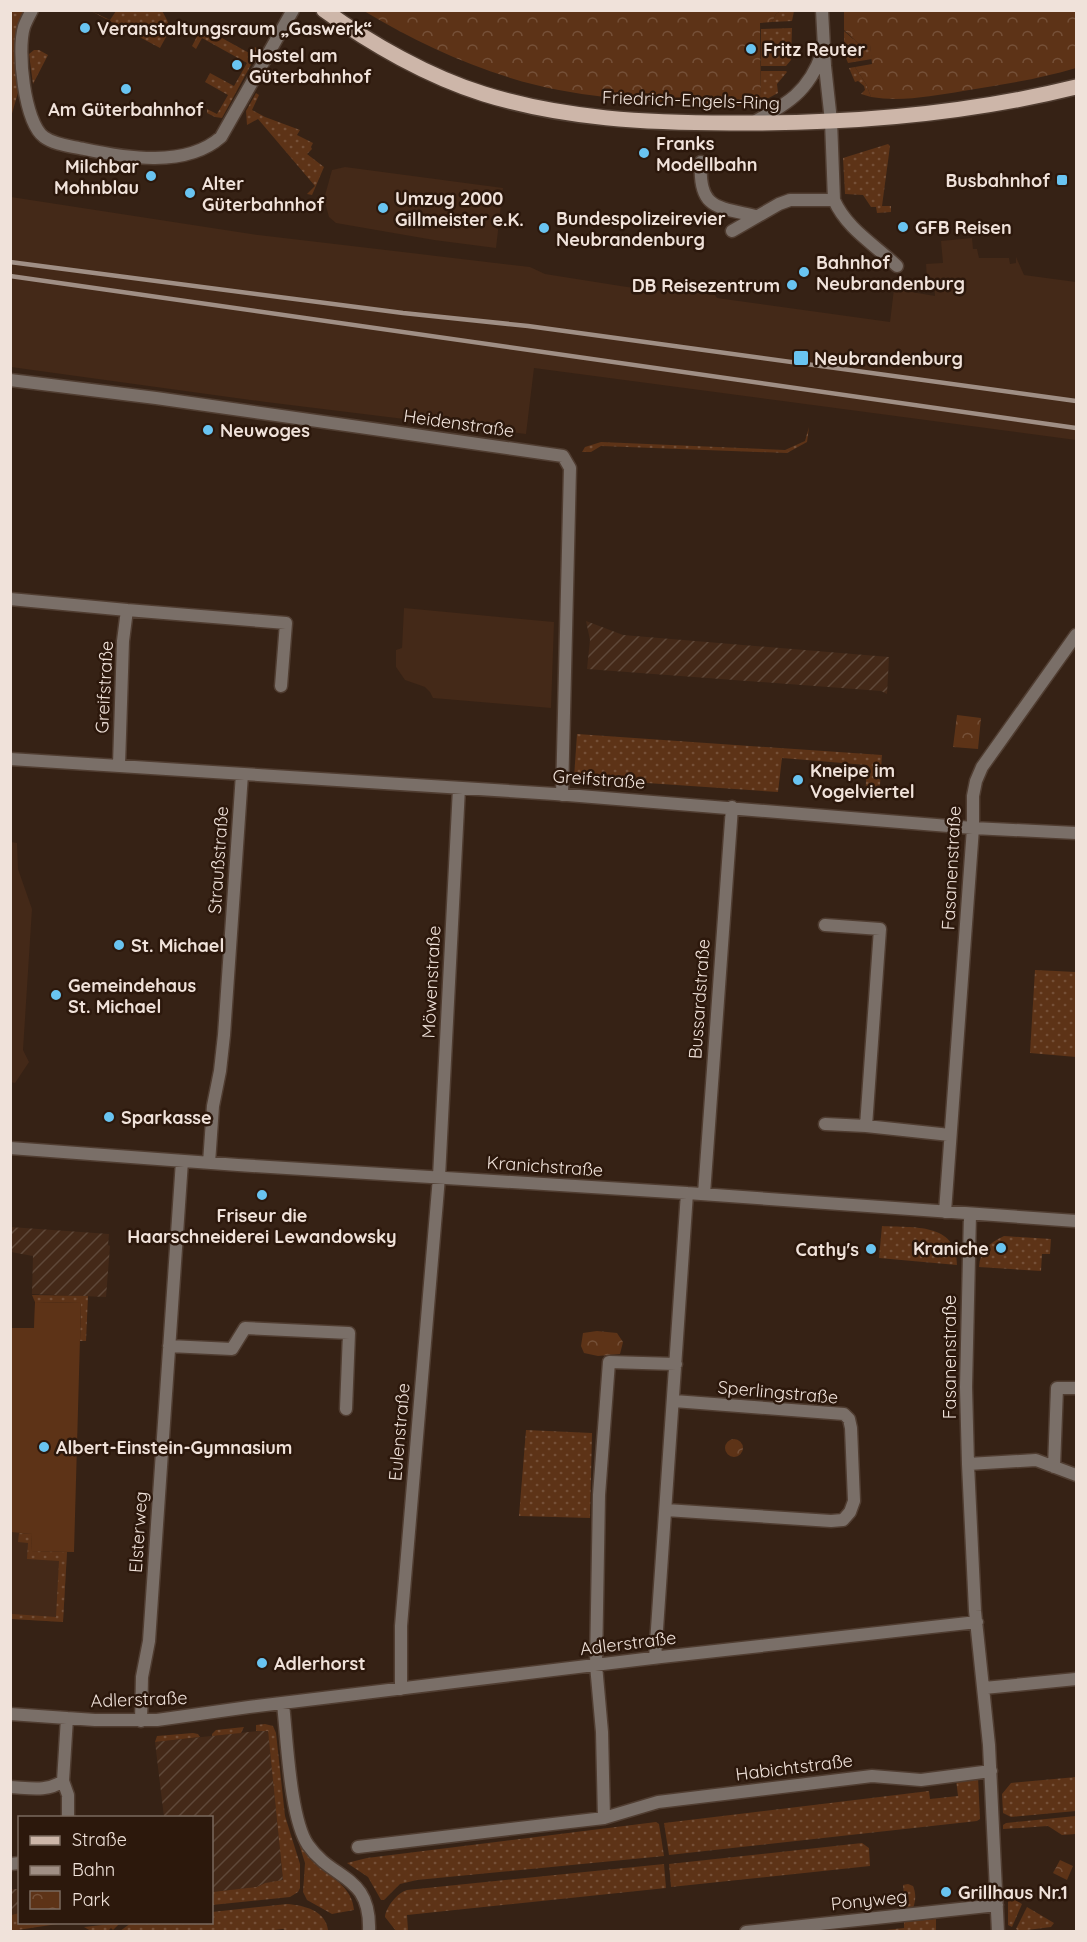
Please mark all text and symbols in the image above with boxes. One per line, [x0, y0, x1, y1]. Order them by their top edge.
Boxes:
place label: Veranstaltungsraum „Gaswerk“ [97, 17, 372, 40]
marker: Veranstaltungsraum „Gaswerk“ [78, 21, 92, 35]
place label: Fritz Reuter [763, 38, 865, 61]
marker: Fritz Reuter [744, 42, 758, 56]
place label: Hostel am Güterbahnhof [249, 44, 371, 88]
marker: Hostel am Güterbahnhof [230, 58, 244, 72]
marker: Am Güterbahnhof [119, 82, 133, 96]
street label: Friedrich-Engels-Ring [602, 85, 780, 115]
place label: Am Güterbahnhof [48, 98, 204, 121]
place label: Franks Modellbahn [656, 132, 758, 176]
marker: Franks Modellbahn [637, 146, 651, 160]
place label: Milchbar Mohnblau [54, 155, 139, 199]
marker: Milchbar Mohnblau [144, 169, 158, 183]
place label: Busbahnhof [945, 169, 1050, 192]
place label: Alter Güterbahnhof [202, 172, 324, 216]
marker: Busbahnhof [1055, 173, 1069, 187]
marker: Alter Güterbahnhof [183, 186, 197, 200]
place label: Umzug 2000 Gillmeister e.K. [395, 187, 524, 231]
marker: Umzug 2000 Gillmeister e.K. [376, 201, 390, 215]
place label: Bundespolizeirevier Neubrandenburg [556, 207, 726, 251]
place label: GFB Reisen [915, 216, 1012, 239]
marker: GFB Reisen [896, 220, 910, 234]
marker: Bundespolizeirevier Neubrandenburg [537, 221, 551, 235]
place label: Bahnhof Neubrandenburg [816, 251, 965, 295]
marker: Bahnhof Neubrandenburg [797, 265, 811, 279]
place label: DB Reisezentrum [632, 274, 780, 297]
marker: DB Reisezentrum [785, 278, 799, 292]
place label: Neubrandenburg [814, 347, 963, 370]
marker: Neubrandenburg [792, 349, 810, 367]
street label: Heidenstraße [402, 404, 516, 442]
place label: Neuwoges [220, 419, 310, 442]
marker: Neuwoges [201, 423, 215, 437]
street label: Greifstraße [90, 640, 118, 734]
place label: Kneipe im Vogelviertel [810, 759, 915, 803]
street label: Greifstraße [552, 764, 646, 794]
marker: Kneipe im Vogelviertel [791, 773, 805, 787]
street label: Straußstraße [203, 805, 233, 915]
street label: Fasanenstraße [936, 805, 966, 931]
street label: Möwenstraße [417, 925, 445, 1039]
place label: St. Michael [131, 934, 224, 957]
marker: St. Michael [112, 938, 126, 952]
street label: Bussardstraße [683, 938, 715, 1060]
place label: Gemeindehaus St. Michael [68, 974, 197, 1018]
marker: Gemeindehaus St. Michael [49, 988, 63, 1002]
place label: Sparkasse [121, 1106, 212, 1129]
marker: Sparkasse [102, 1110, 116, 1124]
street label: Kranichstraße [486, 1150, 604, 1182]
marker: Friseur die Haarschneiderei Lewandowsky [255, 1188, 269, 1202]
place label: Friseur die Haarschneiderei Lewandowsky [127, 1204, 397, 1248]
place label: Kraniche [913, 1237, 989, 1260]
place label: Cathy's [796, 1238, 859, 1261]
marker: Kraniche [994, 1241, 1008, 1255]
marker: Cathy's [864, 1242, 878, 1256]
street label: Fasanenstraße [938, 1295, 961, 1419]
street label: Sperlingstraße [717, 1375, 839, 1409]
street label: Eulenstraße [383, 1382, 415, 1482]
place label: Albert-Einstein-Gymnasium [56, 1436, 292, 1459]
marker: Albert-Einstein-Gymnasium [37, 1440, 51, 1454]
street label: Elsterweg [124, 1490, 152, 1574]
street label: Adlerstraße [579, 1626, 677, 1660]
place label: Adlerhorst [274, 1652, 366, 1675]
marker: Adlerhorst [255, 1656, 269, 1670]
street label: Adlerstraße [90, 1686, 188, 1712]
street label: Habichtstraße [734, 1748, 854, 1786]
legend [18, 1816, 213, 1924]
text: Straße [72, 1828, 127, 1851]
text: Bahn [72, 1858, 115, 1881]
place label: Grillhaus Nr.1 [958, 1881, 1068, 1904]
street label: Ponyweg [830, 1885, 908, 1915]
marker: Grillhaus Nr.1 [939, 1885, 953, 1899]
text: Park [72, 1888, 110, 1911]

